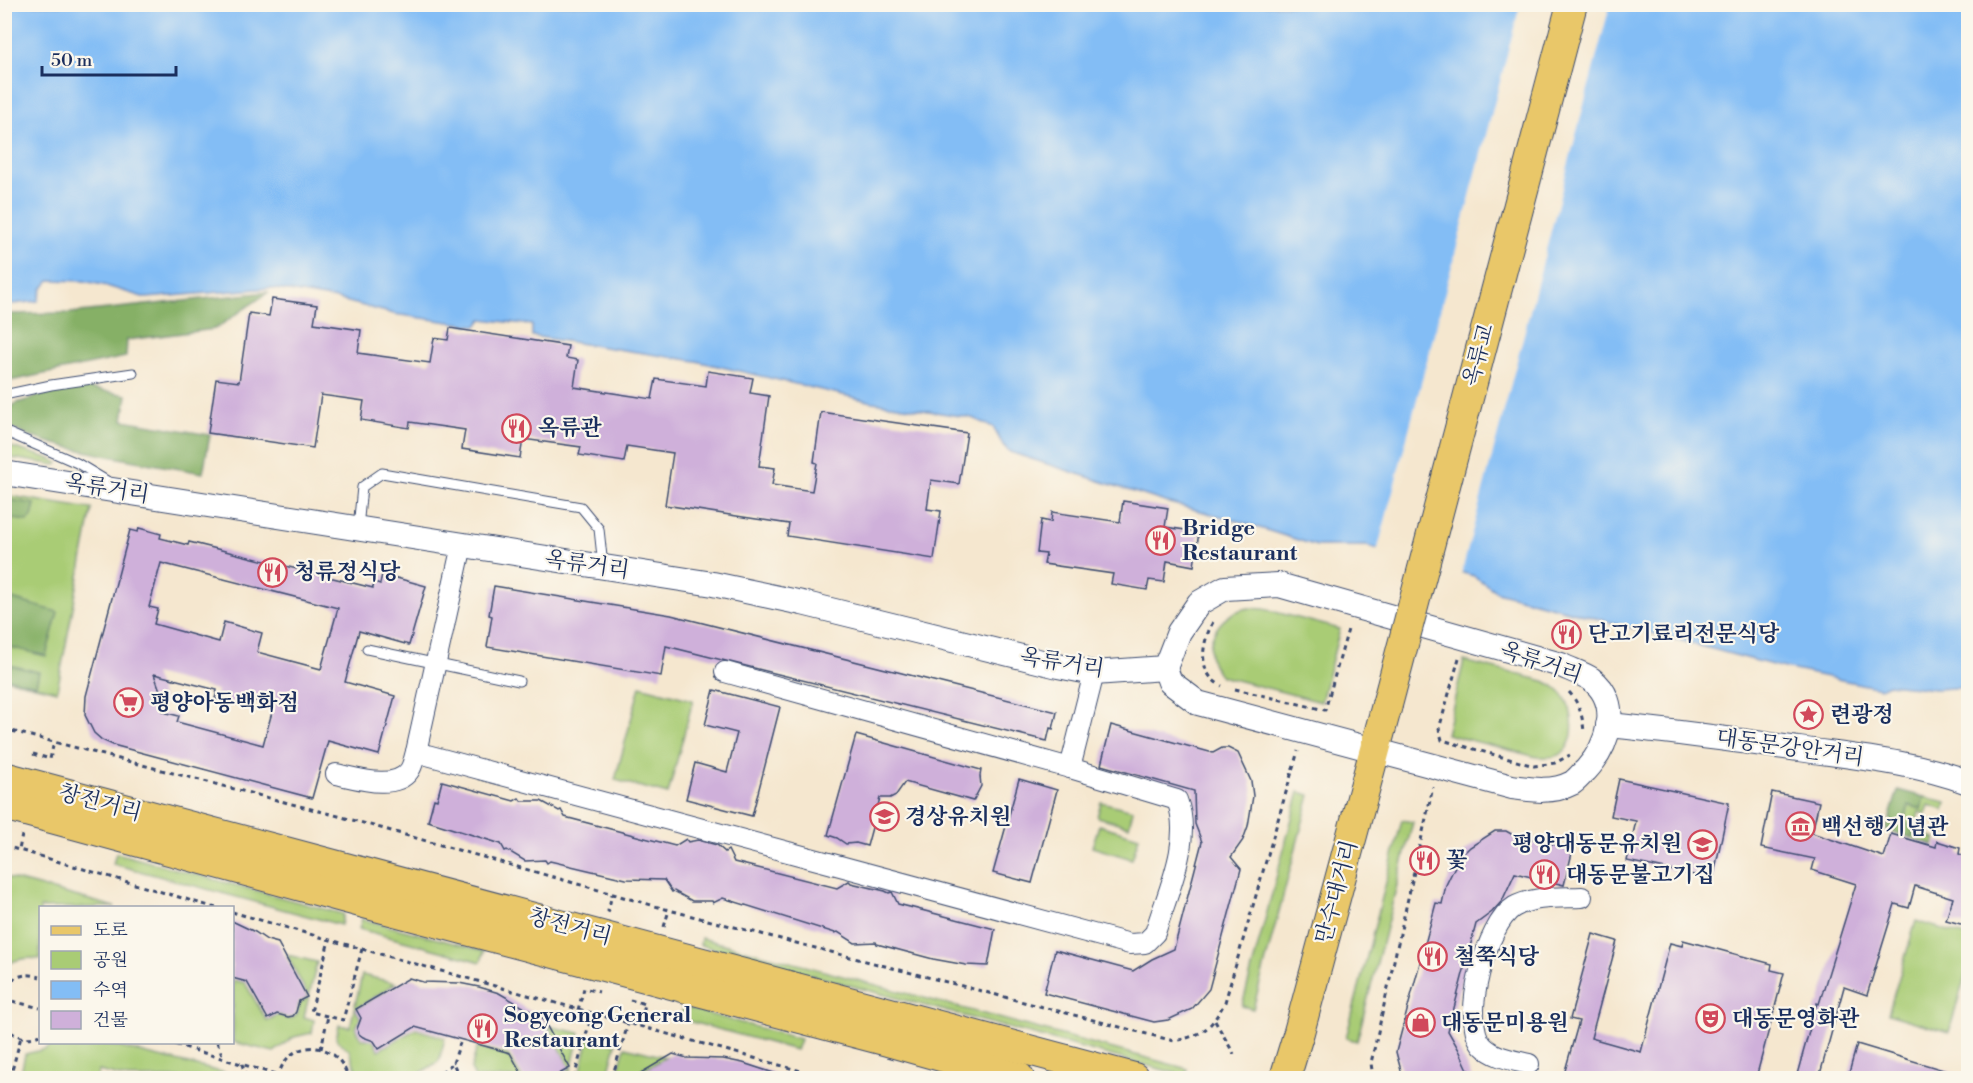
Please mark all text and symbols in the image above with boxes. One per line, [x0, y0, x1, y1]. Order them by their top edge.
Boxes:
scale bar [42, 39, 176, 77]
text: 50 m [51, 49, 93, 72]
street label: 옥류교 [1458, 321, 1500, 389]
restaurant icon: 옥류관 [501, 412, 533, 444]
place label: 옥류관 [538, 415, 603, 442]
street label: 옥류거리 [63, 469, 151, 509]
place label: Bridge Restaurant [1182, 515, 1298, 567]
restaurant icon: Bridge Restaurant [1145, 525, 1177, 557]
street label: 옥류거리 [543, 546, 631, 584]
restaurant icon: 청류정식당 [257, 556, 289, 588]
place label: 청류정식당 [294, 559, 401, 586]
restaurant icon: 단고기료리전문식당 [1551, 618, 1583, 650]
place label: 단고기료리전문식당 [1588, 621, 1780, 648]
street label: 옥류거리 [1496, 636, 1586, 690]
street label: 옥류거리 [1018, 643, 1106, 683]
supermarket icon: 평양아동백화점 [113, 687, 145, 719]
place label: 평양아동백화점 [150, 690, 299, 717]
place icon: 련광정 [1793, 699, 1825, 731]
place label: 련광정 [1830, 702, 1894, 729]
street label: 대동문강안거리 [1714, 724, 1866, 772]
street label: 창전거리 [55, 779, 145, 827]
school or university icon: 경상유치원 [868, 801, 900, 833]
place label: 경상유치원 [905, 804, 1011, 831]
museum icon: 백선행기념관 [1784, 811, 1816, 843]
place label: 백선행기념관 [1821, 814, 1949, 841]
school or university icon: 평양대동문유치원 [1687, 828, 1719, 860]
place label: 평양대동문유치원 [1512, 831, 1682, 858]
street label: 만수대거리 [1310, 837, 1364, 947]
restaurant icon: 꽃 [1409, 844, 1441, 876]
place label: 꽃 [1446, 847, 1467, 874]
restaurant icon: 대동문불고기집 [1529, 859, 1561, 891]
place label: 대동문불고기집 [1566, 862, 1715, 889]
street label: 창전거리 [525, 903, 615, 951]
legend [39, 906, 234, 1044]
text: 도로 [93, 919, 128, 942]
restaurant icon: 철쭉식당 [1417, 941, 1449, 973]
place label: 철쭉식당 [1454, 944, 1540, 971]
text: 공원 [93, 949, 128, 972]
text: 수역 [93, 979, 128, 1002]
place label: Sogyeong General Restaurant [504, 1002, 691, 1054]
theatre icon: 대동문영화관 [1695, 1003, 1727, 1035]
place label: 대동문영화관 [1732, 1006, 1860, 1033]
shop icon: 대동문미용원 [1404, 1007, 1436, 1039]
text: 건물 [93, 1009, 128, 1032]
place label: 대동문미용원 [1441, 1010, 1569, 1037]
restaurant icon: Sogyeong General Restaurant [467, 1012, 499, 1044]

